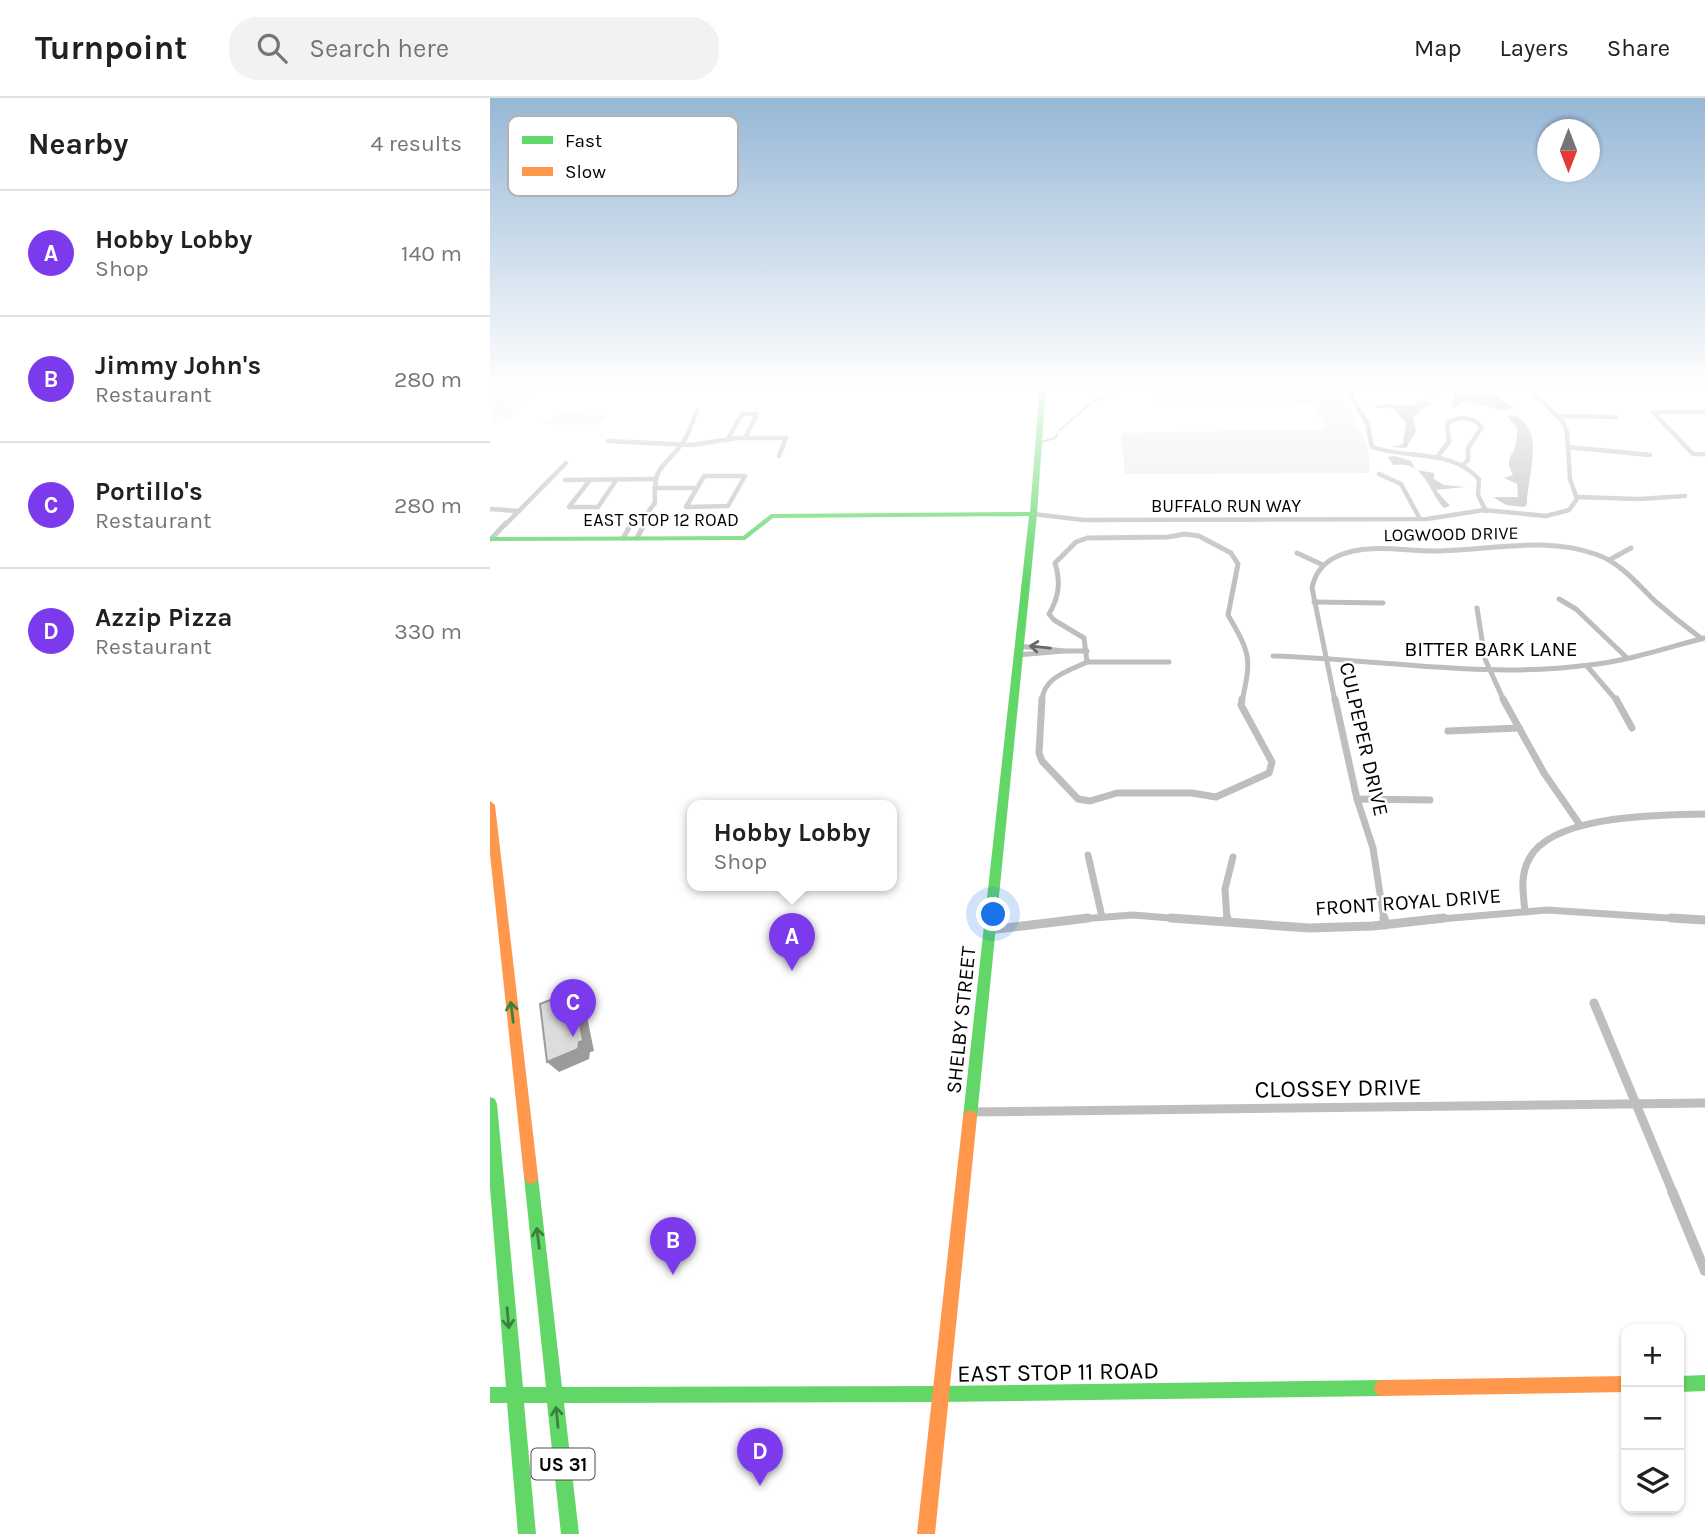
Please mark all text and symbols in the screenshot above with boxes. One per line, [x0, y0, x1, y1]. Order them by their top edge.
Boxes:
search box [229, 17, 719, 80]
text: Turnpoint [35, 29, 187, 67]
icon: search [253, 29, 291, 67]
text: Search here [309, 33, 449, 64]
text: Map [1414, 34, 1462, 62]
text: Layers [1500, 34, 1569, 62]
text: Share [1607, 34, 1670, 62]
legend [508, 116, 738, 196]
north arrow [1537, 119, 1600, 182]
text: Nearby [28, 126, 128, 162]
text: 4 results [370, 130, 462, 157]
text: Fast [565, 130, 602, 152]
text: Slow [565, 161, 606, 183]
text: Hobby Lobby [95, 224, 252, 255]
text: A [44, 240, 58, 267]
text: 140 m [401, 240, 462, 267]
text: Shop [95, 255, 149, 282]
text: Jimmy John's [95, 350, 261, 381]
text: B [44, 366, 58, 393]
text: 280 m [394, 366, 462, 393]
text: Restaurant [95, 381, 212, 408]
text: Portillo's [95, 476, 203, 507]
text: C [44, 492, 58, 519]
text: 280 m [394, 492, 462, 519]
street label: BUFFALO RUN WAY [1151, 495, 1301, 517]
text: Restaurant [95, 507, 212, 534]
street label: EAST STOP 12 ROAD [583, 509, 739, 531]
street label: LOGWOOD DRIVE [1383, 522, 1519, 546]
text: Azzip Pizza [95, 602, 233, 633]
text: D [43, 618, 59, 645]
text: 330 m [394, 618, 462, 645]
text: Restaurant [95, 633, 212, 660]
street label: BITTER BARK LANE [1404, 637, 1578, 661]
one-way arrow [1029, 641, 1052, 654]
street label: CULPEPER DRIVE [1335, 660, 1393, 818]
popup [687, 800, 897, 891]
text: Hobby Lobby [713, 817, 871, 848]
text: Shop [713, 848, 767, 875]
street label: FRONT ROYAL DRIVE [1314, 884, 1502, 920]
your location [976, 897, 1010, 931]
pin: A [769, 913, 815, 971]
street label: SHELBY STREET [941, 945, 981, 1095]
pin: C [550, 979, 596, 1037]
one-way arrow [505, 1002, 518, 1024]
street label: CLOSSEY DRIVE [1254, 1073, 1422, 1103]
pin: B [650, 1217, 696, 1275]
one-way arrow [532, 1228, 545, 1250]
one-way arrow [502, 1306, 515, 1329]
map controls [1621, 1324, 1684, 1513]
button: + [1621, 1324, 1684, 1387]
street label: EAST STOP 11 ROAD [957, 1356, 1159, 1388]
button: − [1621, 1387, 1684, 1450]
one-way arrow [551, 1407, 564, 1429]
pin: D [737, 1428, 783, 1486]
road number: US 31 [532, 1448, 594, 1480]
button: layers [1621, 1450, 1684, 1513]

